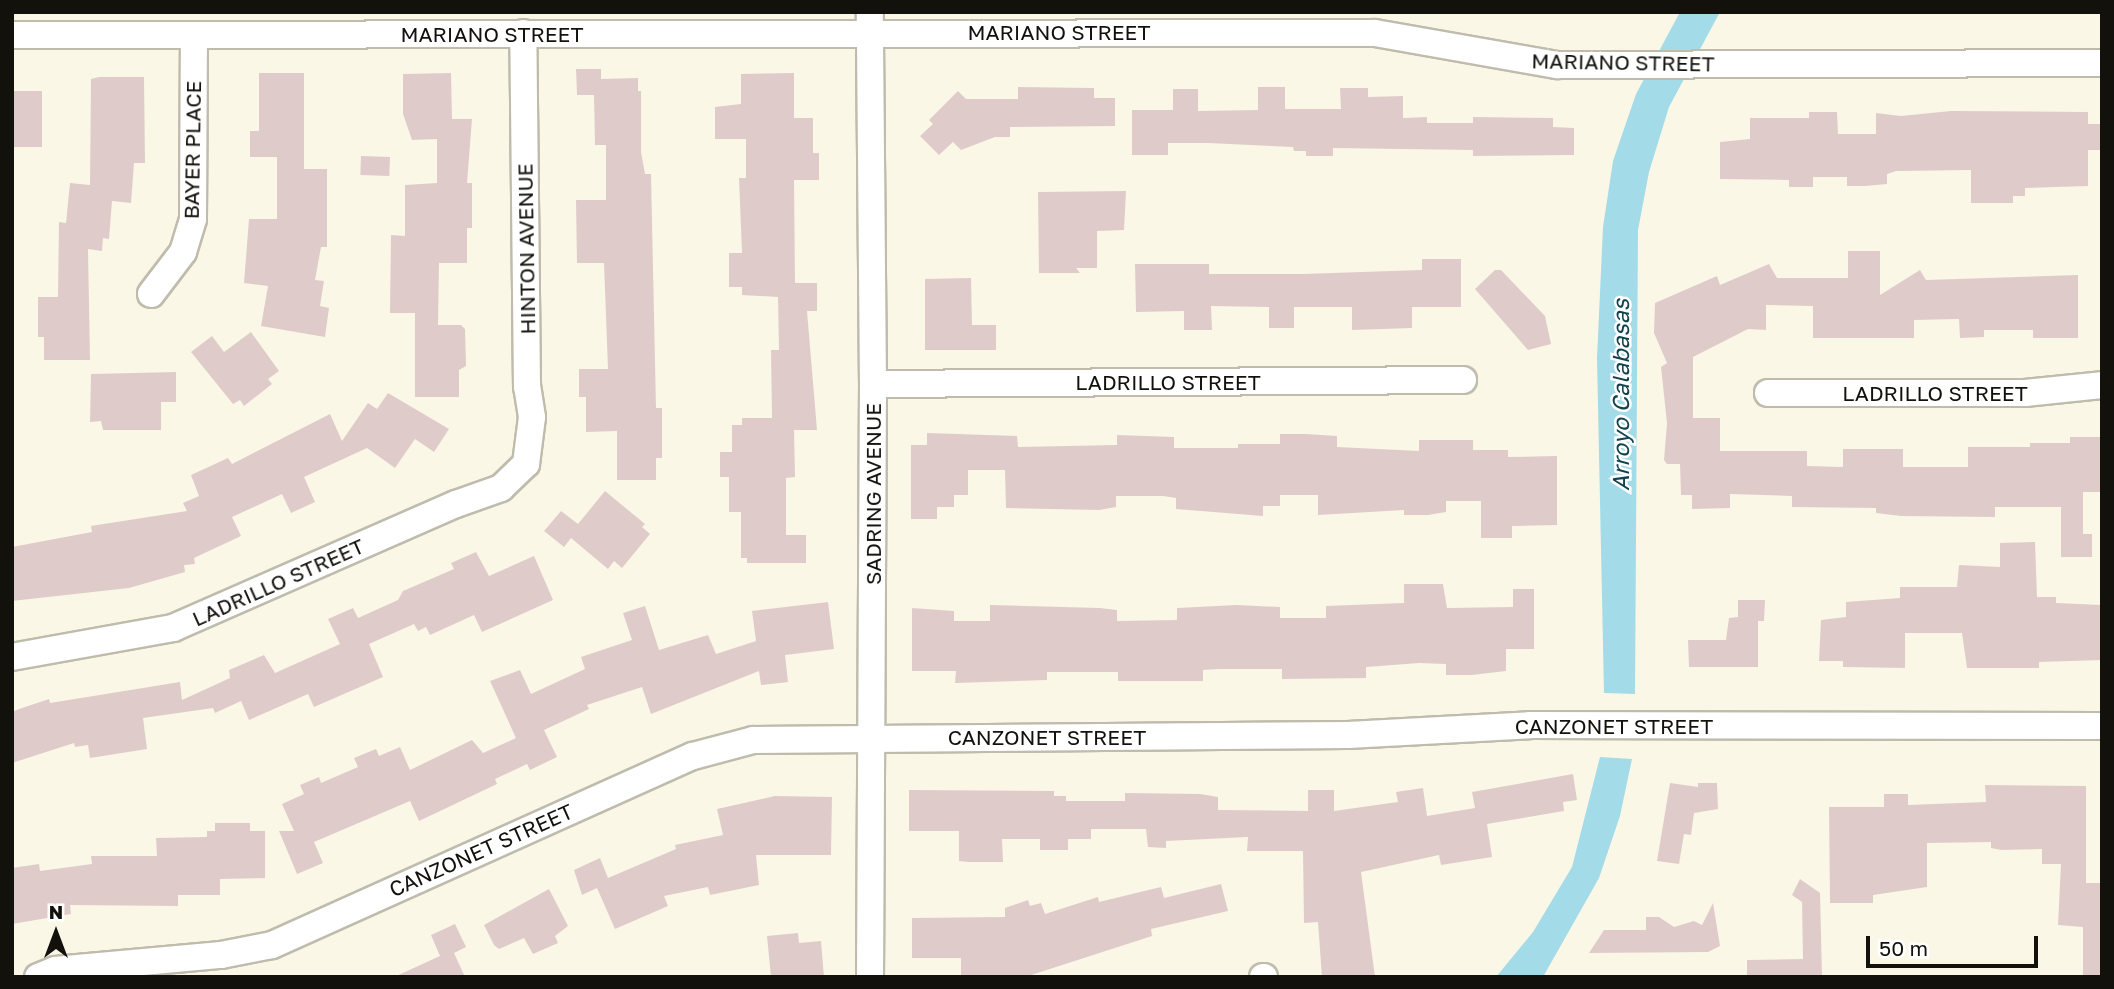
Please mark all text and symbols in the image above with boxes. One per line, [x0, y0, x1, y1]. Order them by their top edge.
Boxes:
street label: MARIANO STREET [967, 19, 1151, 45]
street label: MARIANO STREET [400, 21, 584, 47]
street label: MARIANO STREET [1531, 48, 1715, 76]
street label: BAYER PLACE [178, 81, 206, 219]
street label: HINTON AVENUE [512, 163, 540, 335]
water label: Arroyo Calabasas [1606, 299, 1634, 491]
street label: LADRILLO STREET [1075, 369, 1261, 395]
street label: LADRILLO STREET [1842, 380, 2028, 406]
street label: SADRING AVENUE [860, 403, 886, 585]
street label: LADRILLO STREET [188, 533, 368, 631]
street label: CANZONET STREET [1515, 713, 1713, 739]
street label: CANZONET STREET [948, 724, 1146, 750]
street label: CANZONET STREET [385, 798, 577, 902]
north arrow [21, 898, 91, 968]
text: N [49, 900, 63, 923]
scale bar [1869, 922, 2040, 966]
text: 50 m [1879, 935, 1928, 961]

